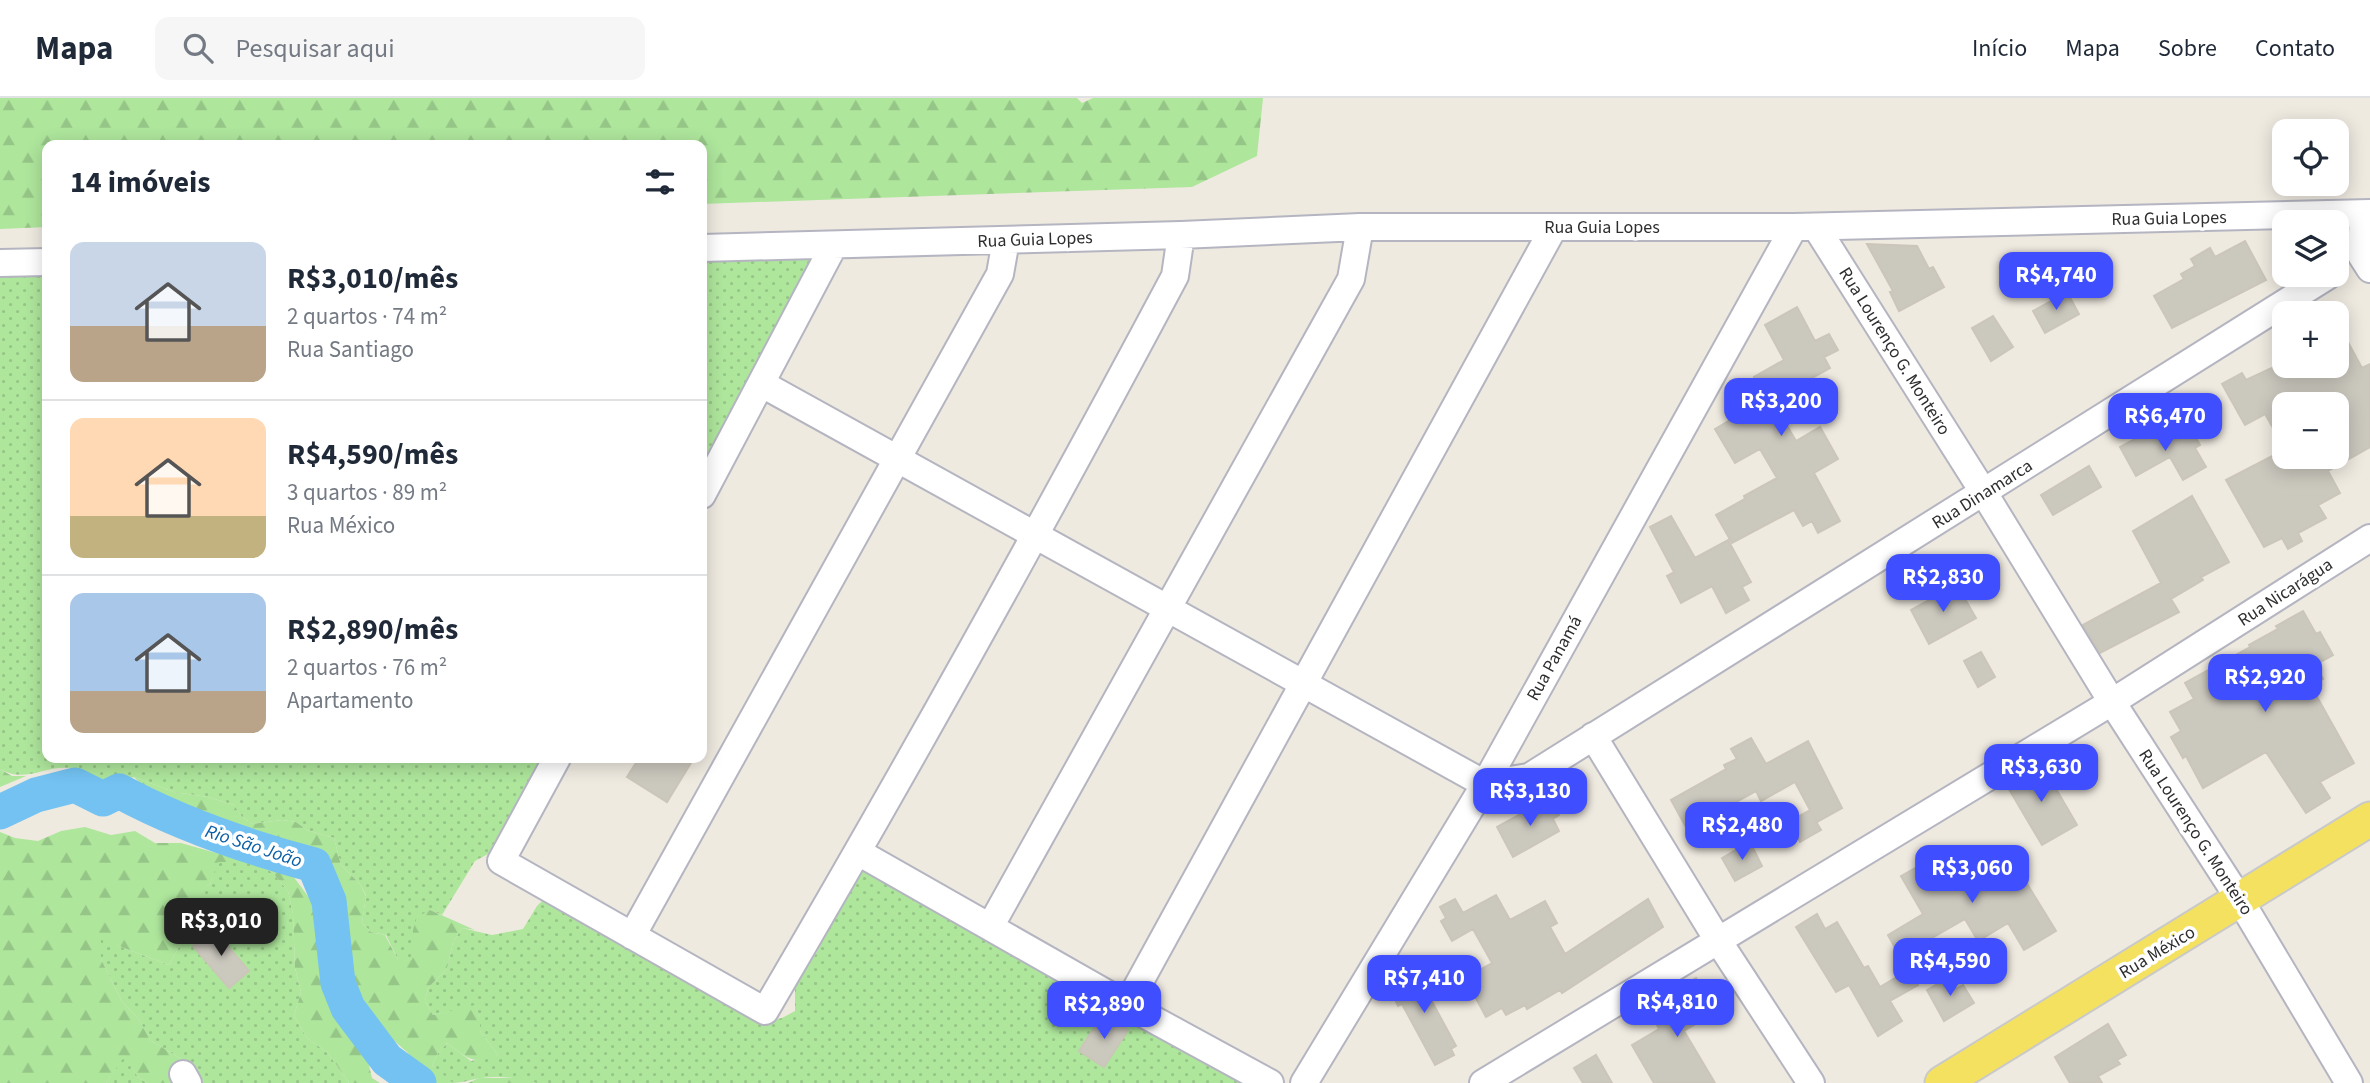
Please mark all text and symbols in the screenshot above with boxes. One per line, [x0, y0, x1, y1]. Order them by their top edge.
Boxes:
search box [155, 17, 645, 80]
text: Mapa [35, 25, 113, 72]
icon: search [179, 29, 217, 67]
text: Pesquisar aqui [235, 30, 395, 67]
text: Início [1972, 31, 2027, 66]
text: Mapa [2065, 31, 2120, 66]
text: Sobre [2158, 31, 2217, 66]
text: Contato [2255, 31, 2335, 66]
map controls [2272, 119, 2349, 469]
button: locate [2272, 119, 2349, 196]
text: 14 imóveis [70, 161, 211, 204]
icon: filters [641, 163, 679, 201]
street label: Rua Guia Lopes [2111, 205, 2227, 232]
button: layers [2272, 210, 2349, 287]
street label: Rua Guia Lopes [1544, 215, 1660, 240]
street label: Rua Guia Lopes [977, 225, 1093, 254]
pin: R$4,740 [1991, 252, 2121, 312]
text: R$3,010/mês [287, 257, 458, 300]
text: R$4,740 [2015, 258, 2097, 291]
street label: Rua Lourenço G. Monteiro [1833, 263, 1957, 440]
icon: home [126, 270, 210, 354]
text: 2 quartos · 74 m² [287, 300, 447, 333]
button: + [2272, 301, 2349, 378]
text: Rua Santiago [287, 333, 414, 366]
pin: R$3,200 [1716, 378, 1846, 438]
text: R$3,200 [1740, 384, 1822, 417]
button: − [2272, 392, 2349, 469]
pin: R$6,470 [2100, 394, 2230, 453]
text: R$6,470 [2124, 399, 2206, 432]
text: R$4,590/mês [287, 433, 458, 476]
icon: home [126, 446, 210, 530]
street label: Rua Dinamarca [1927, 454, 2037, 535]
text: 3 quartos · 89 m² [287, 476, 447, 509]
text: Rua México [287, 509, 395, 542]
street label: Rua Nicarágua [2233, 552, 2338, 633]
pin: R$2,830 [1878, 554, 2008, 614]
text: R$2,830 [1902, 560, 1984, 593]
text: R$2,890/mês [287, 608, 458, 651]
street label: Rua Panamá [1521, 611, 1588, 705]
icon: home [126, 621, 210, 705]
text: 2 quartos · 76 m² [287, 651, 447, 684]
pin: R$2,920 [2200, 654, 2330, 714]
text: R$2,920 [2224, 660, 2306, 693]
text: Apartamento [287, 684, 413, 717]
pin: R$3,630 [1976, 744, 2106, 804]
street label: Rua Lourenço G. Monteiro [2132, 744, 2259, 920]
text: R$3,630 [2000, 750, 2082, 783]
pin: R$3,130 [1465, 768, 1595, 828]
text: R$3,130 [1489, 774, 1571, 807]
pin: R$2,480 [1677, 802, 1807, 862]
text: R$2,480 [1701, 808, 1783, 841]
water label: Rio São João [202, 818, 306, 875]
pin: R$3,060 [1907, 846, 2037, 905]
text: R$3,060 [1931, 851, 2013, 884]
pin: R$3,010 [156, 898, 286, 958]
text: R$3,010 [180, 904, 262, 937]
street label: Rua México [2115, 920, 2200, 985]
pin: R$4,590 [1885, 939, 2015, 998]
text: R$4,590 [1909, 944, 1991, 977]
pin: R$7,410 [1359, 956, 1489, 1015]
text: R$7,410 [1383, 961, 1465, 994]
pin: R$4,810 [1612, 979, 1742, 1039]
pin: R$2,890 [1039, 982, 1169, 1041]
text: R$4,810 [1636, 985, 1718, 1018]
text: R$2,890 [1063, 987, 1145, 1020]

